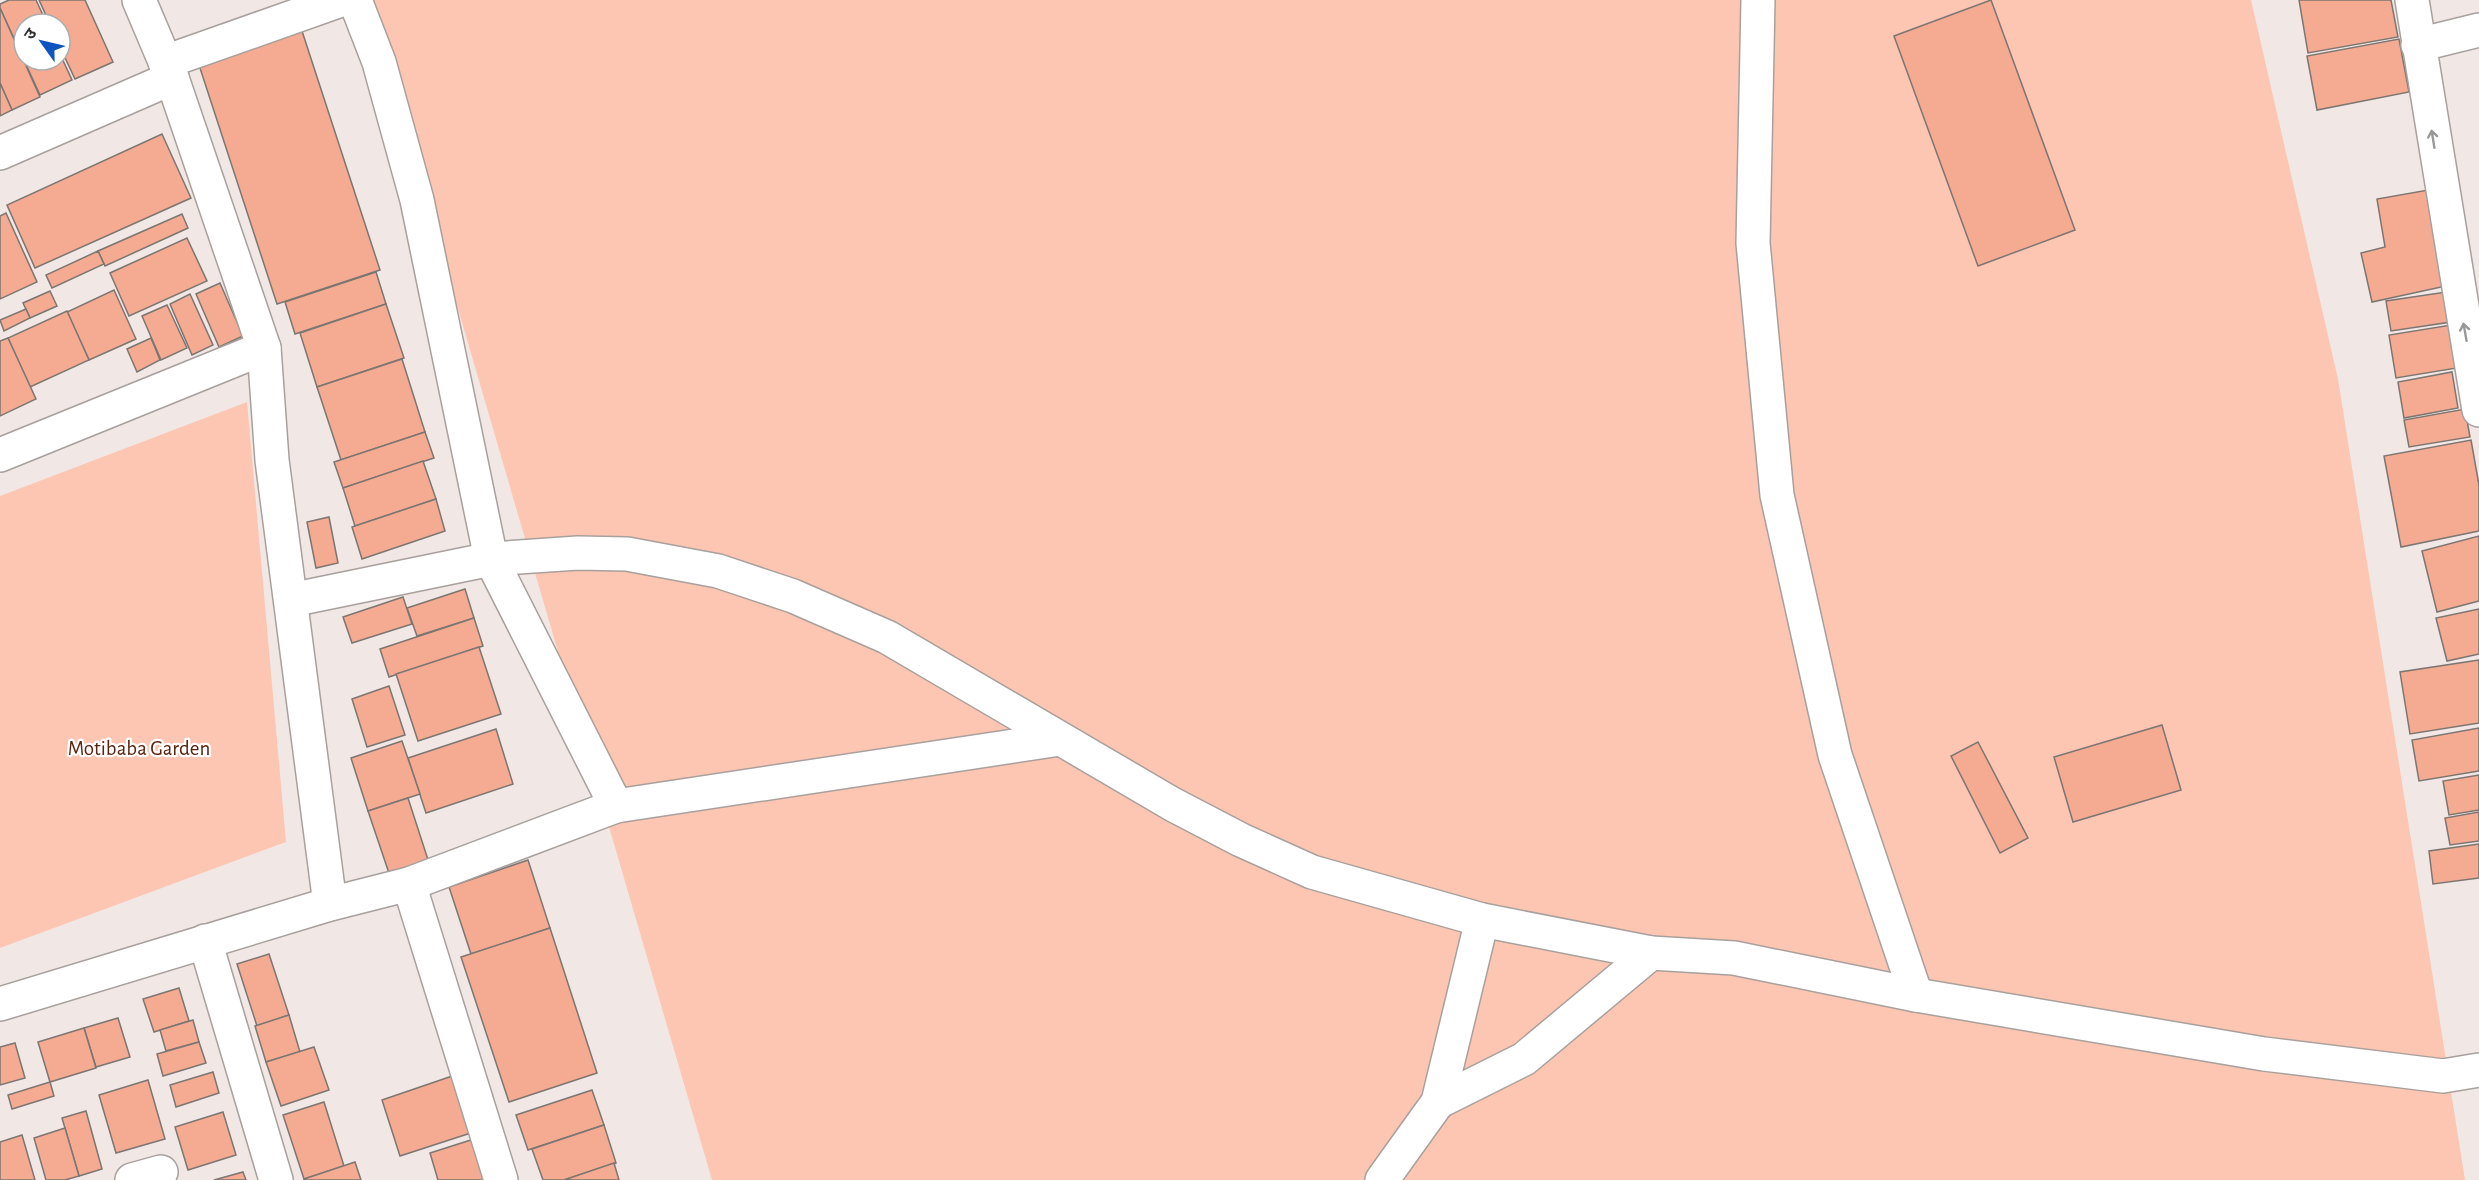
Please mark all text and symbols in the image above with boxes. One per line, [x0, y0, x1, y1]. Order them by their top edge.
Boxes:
north arrow [12, 12, 72, 72]
text: उ [21, 25, 40, 43]
one-way arrow [2428, 130, 2439, 150]
one-way arrow [2459, 322, 2470, 342]
park label: Motibaba Garden [68, 738, 210, 759]

